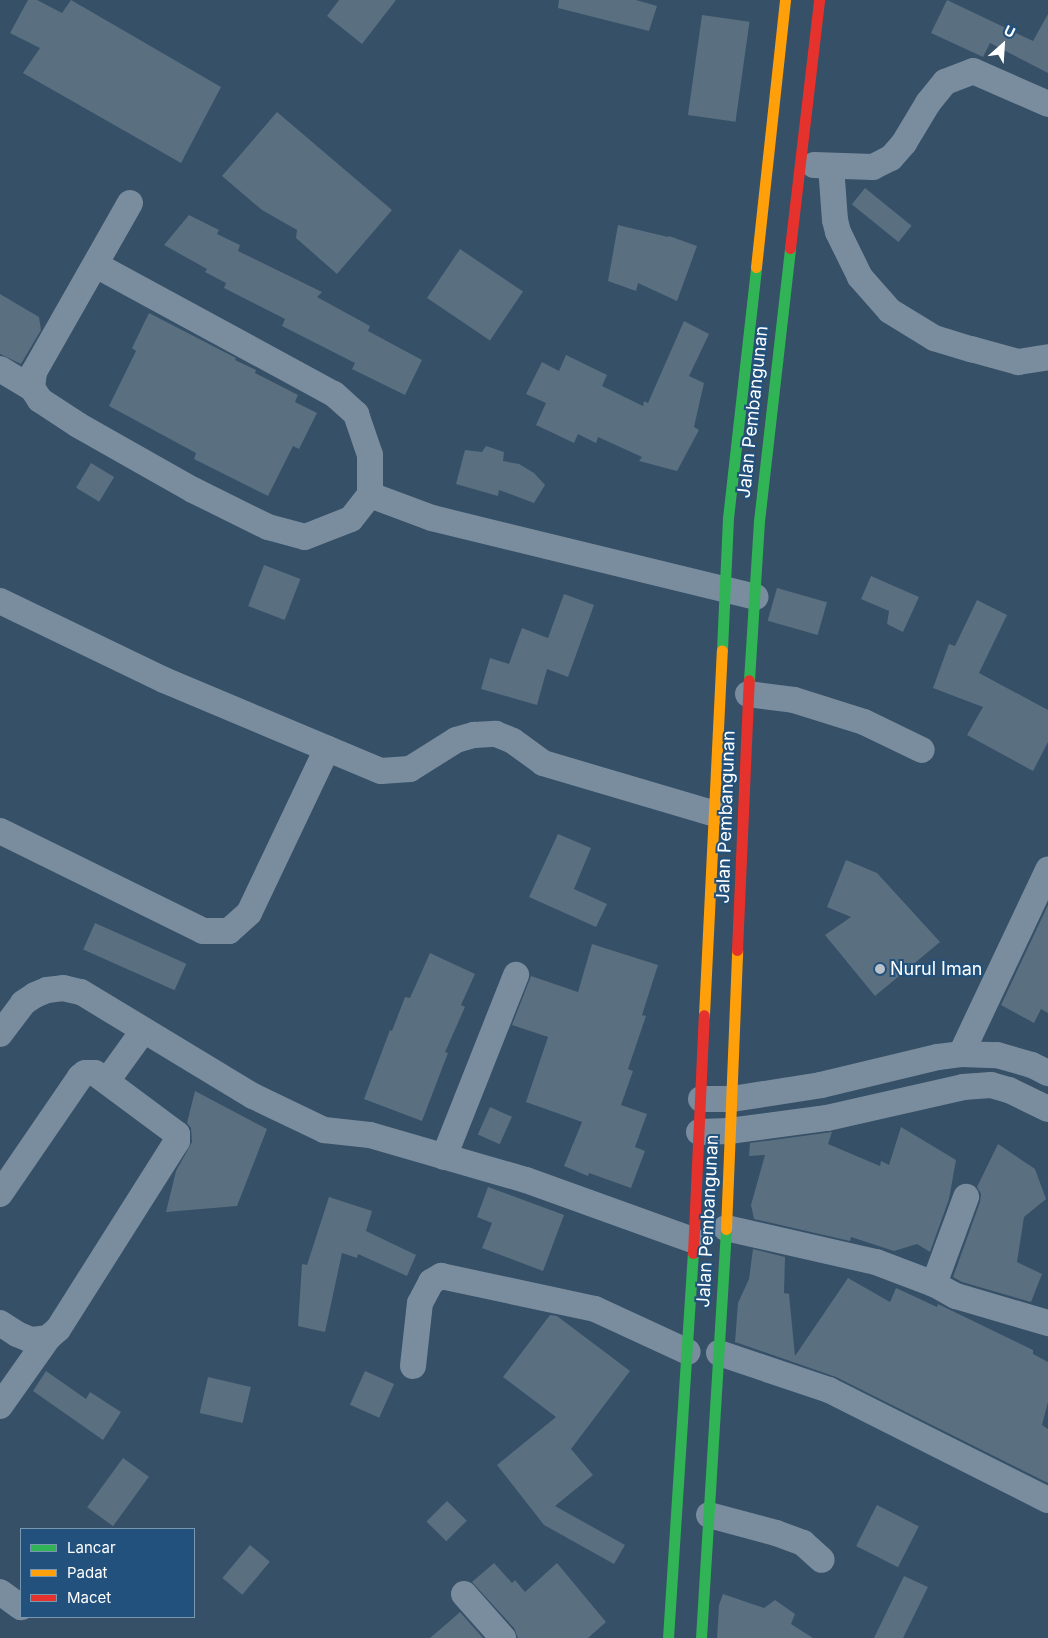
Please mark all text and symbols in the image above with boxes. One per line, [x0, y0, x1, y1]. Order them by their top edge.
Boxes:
north arrow [978, 20, 1028, 70]
text: U [1001, 21, 1018, 41]
street label: Jalan Pembangunan [733, 325, 773, 499]
street label: Jalan Pembangunan [712, 730, 740, 904]
place label: Nurul Iman [890, 958, 982, 980]
marker: Nurul Iman [874, 963, 886, 975]
street label: Jalan Pembangunan [693, 1134, 723, 1308]
legend [20, 1528, 195, 1618]
text: Lancar [67, 1538, 116, 1557]
text: Padat [67, 1563, 108, 1582]
text: Macet [67, 1588, 111, 1607]

